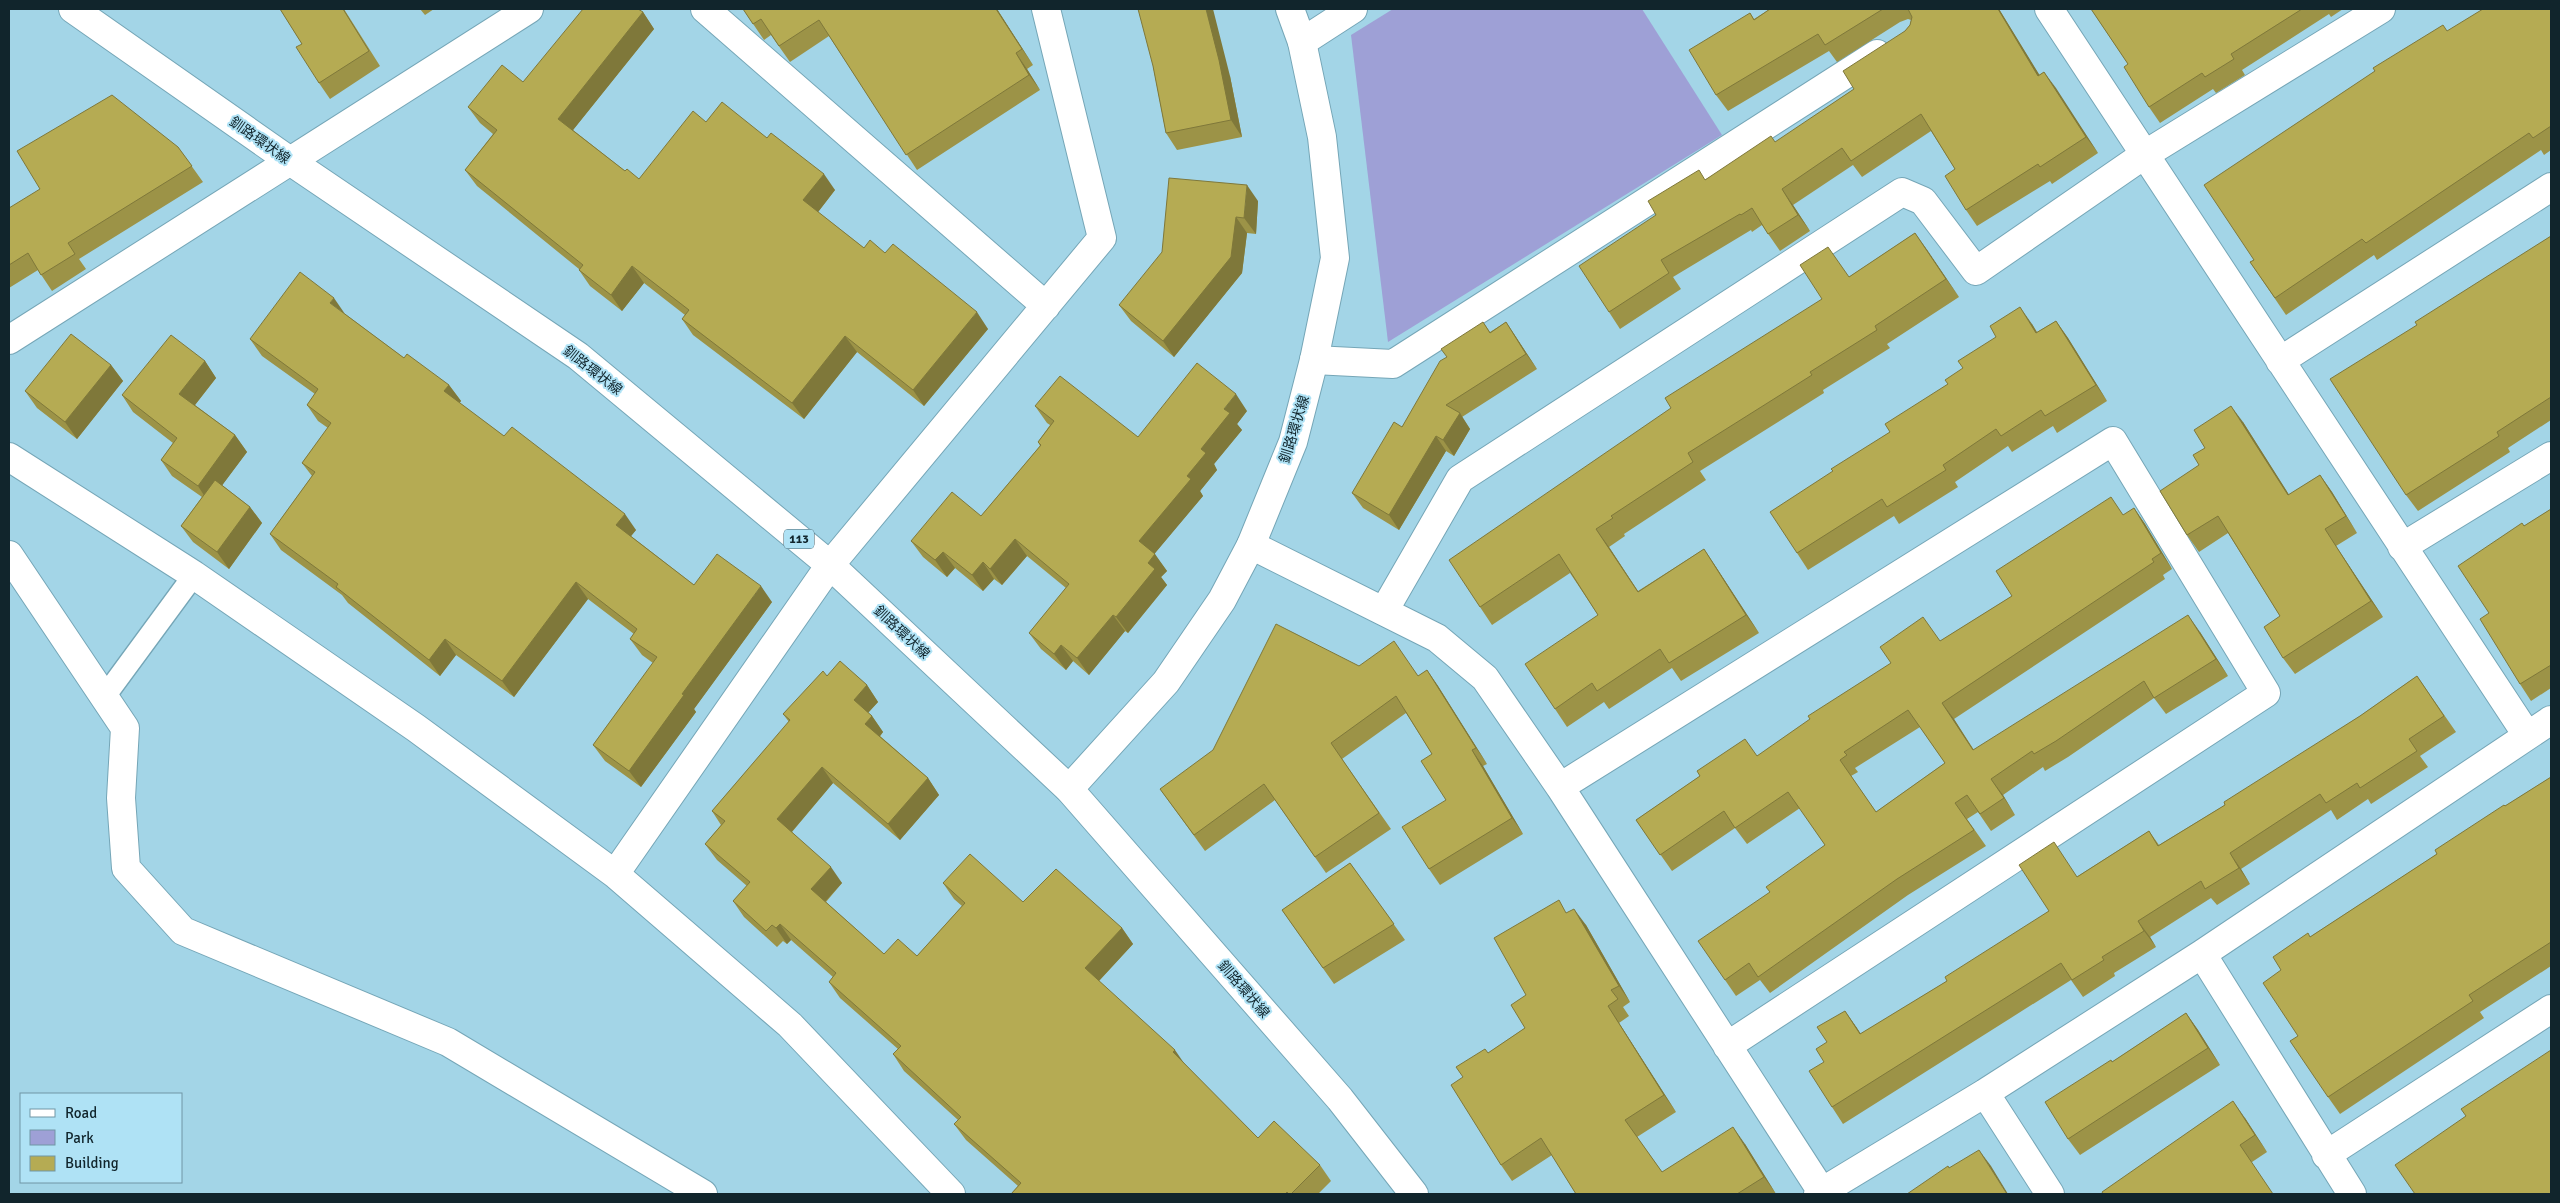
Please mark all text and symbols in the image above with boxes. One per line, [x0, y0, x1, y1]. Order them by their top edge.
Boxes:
street label: 釧路環状線 [226, 113, 293, 167]
street label: 釧路環状線 [560, 342, 626, 399]
street label: 釧路環状線 [1276, 393, 1313, 465]
road number: 113 [784, 530, 814, 548]
street label: 釧路環状線 [870, 602, 933, 662]
street label: 釧路環状線 [1214, 957, 1273, 1021]
legend [20, 1093, 182, 1183]
text: Road [65, 1104, 97, 1122]
text: Park [65, 1129, 94, 1147]
text: Building [65, 1154, 119, 1172]

